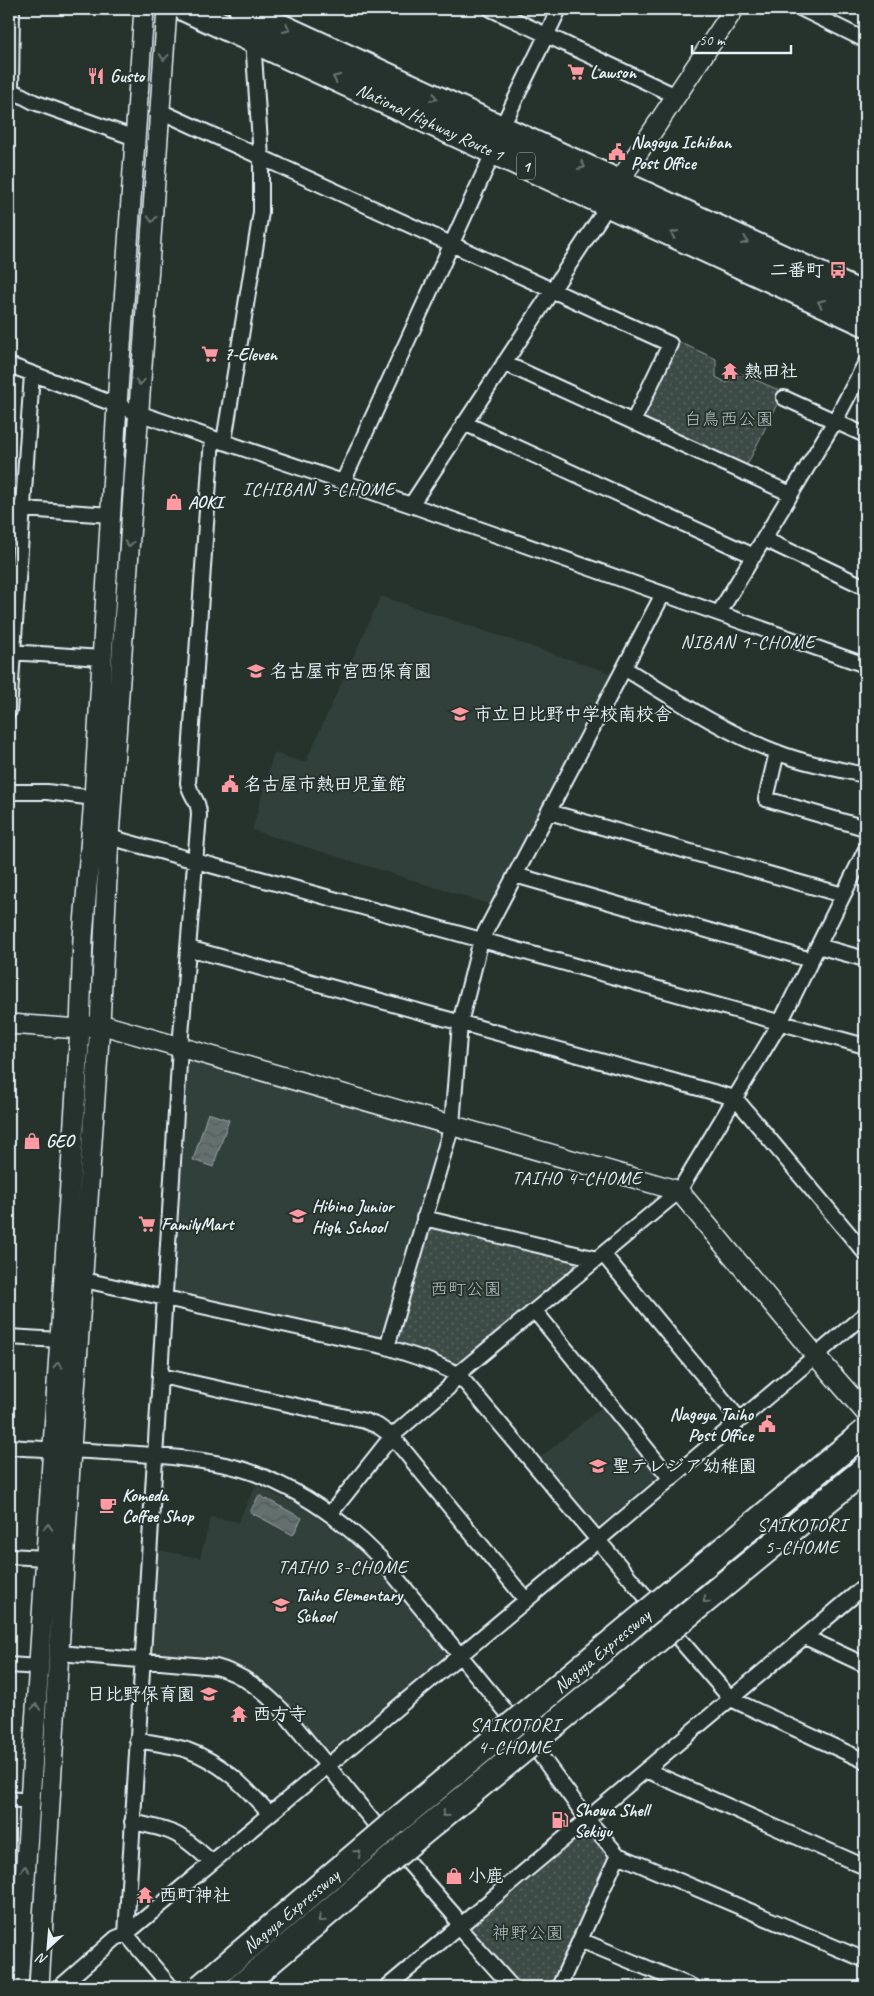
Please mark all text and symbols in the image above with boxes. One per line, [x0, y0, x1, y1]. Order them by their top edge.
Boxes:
scale bar [692, 22, 790, 54]
one-way arrow [282, 23, 291, 34]
text: 50 m [699, 31, 726, 50]
one-way arrow [158, 54, 169, 62]
place label: Lawson [590, 61, 638, 83]
supermarket icon: Lawson [566, 62, 586, 82]
place label: Gusto [110, 65, 146, 87]
restaurant icon: Gusto [86, 66, 106, 86]
one-way arrow [332, 74, 341, 84]
street label: National Highway Route 1 [353, 78, 508, 166]
one-way arrow [429, 91, 438, 102]
place label: Nagoya Ichiban Post Office [631, 131, 733, 174]
public building icon: Nagoya Ichiban Post Office [607, 142, 627, 162]
road number: 1 [517, 153, 535, 180]
one-way arrow [576, 160, 585, 170]
one-way arrow [147, 216, 158, 224]
one-way arrow [670, 230, 679, 240]
one-way arrow [740, 234, 749, 245]
place label: 二番町 [770, 259, 824, 281]
bus stop icon: 二番町 [828, 260, 848, 280]
one-way arrow [817, 298, 826, 309]
place label: 7-Eleven [224, 343, 279, 365]
supermarket icon: 7-Eleven [200, 344, 220, 364]
place label: 熱田社 [744, 360, 798, 382]
temple icon: 熱田社 [720, 361, 740, 381]
one-way arrow [135, 378, 146, 386]
park label: 白鳥西公園 [684, 408, 774, 430]
district label: ICHIBAN 3-CHOME [243, 477, 397, 501]
place label: AOKI [188, 491, 226, 513]
shop icon: AOKI [164, 492, 184, 512]
one-way arrow [124, 540, 135, 548]
district label: NIBAN 1-CHOME [681, 630, 817, 654]
place label: 名古屋市宮西保育園 [270, 660, 432, 682]
school or university icon: 名古屋市宮西保育園 [246, 661, 266, 681]
place label: 市立日比野中学校南校舎 [474, 703, 672, 725]
school or university icon: 市立日比野中学校南校舎 [450, 704, 470, 724]
place label: 名古屋市熱田児童館 [244, 773, 406, 795]
public building icon: 名古屋市熱田児童館 [220, 774, 240, 794]
place label: GEO [46, 1130, 77, 1152]
shop icon: GEO [22, 1131, 42, 1151]
district label: TAIHO 4-CHOME [512, 1166, 644, 1190]
place label: Hibino Junior High School [312, 1195, 396, 1238]
school or university icon: Hibino Junior High School [288, 1206, 308, 1226]
place label: FamilyMart [161, 1213, 235, 1235]
supermarket icon: FamilyMart [137, 1214, 157, 1234]
park label: 西町公園 [430, 1278, 502, 1300]
one-way arrow [52, 1361, 63, 1369]
place label: Nagoya Taiho Post Office [670, 1403, 755, 1446]
public building icon: Nagoya Taiho Post Office [757, 1414, 777, 1434]
place label: 聖テレジア幼稚園 [612, 1455, 757, 1477]
school or university icon: 聖テレジア幼稚園 [588, 1456, 608, 1476]
place label: Komeda Coffee Shop [122, 1484, 194, 1527]
cafe icon: Komeda Coffee Shop [98, 1495, 118, 1515]
district label: SAIKOTORI 5-CHOME [757, 1513, 850, 1559]
one-way arrow [42, 1523, 53, 1531]
district label: TAIHO 3-CHOME [278, 1555, 410, 1579]
place label: Taiho Elementary School [295, 1584, 404, 1627]
one-way arrow [703, 1594, 712, 1602]
school or university icon: Taiho Elementary School [271, 1595, 291, 1615]
street label: Nagoya Expressway [549, 1603, 656, 1698]
place label: 日比野保育園 [87, 1683, 195, 1705]
school or university icon: 日比野保育園 [199, 1684, 219, 1704]
one-way arrow [30, 1702, 41, 1710]
place label: 西方寺 [253, 1703, 307, 1725]
temple icon: 西方寺 [229, 1704, 249, 1724]
district label: SAIKOTORI 4-CHOME [470, 1713, 563, 1759]
place label: Showa Shell Sekiyu [574, 1799, 653, 1842]
one-way arrow [442, 1808, 451, 1817]
fuel station icon: Showa Shell Sekiyu [550, 1810, 570, 1830]
one-way arrow [352, 1851, 361, 1859]
street label: Nagoya Expressway [238, 1863, 345, 1958]
one-way arrow [20, 1864, 31, 1872]
place label: 小鹿 [468, 1865, 504, 1887]
shop icon: 小鹿 [444, 1866, 464, 1886]
place label: 西町神社 [159, 1884, 231, 1906]
temple icon: 西町神社 [135, 1885, 155, 1905]
one-way arrow [318, 1913, 327, 1921]
park label: 神野公園 [492, 1922, 564, 1944]
north arrow [22, 1924, 72, 1974]
text: N [33, 1949, 50, 1969]

